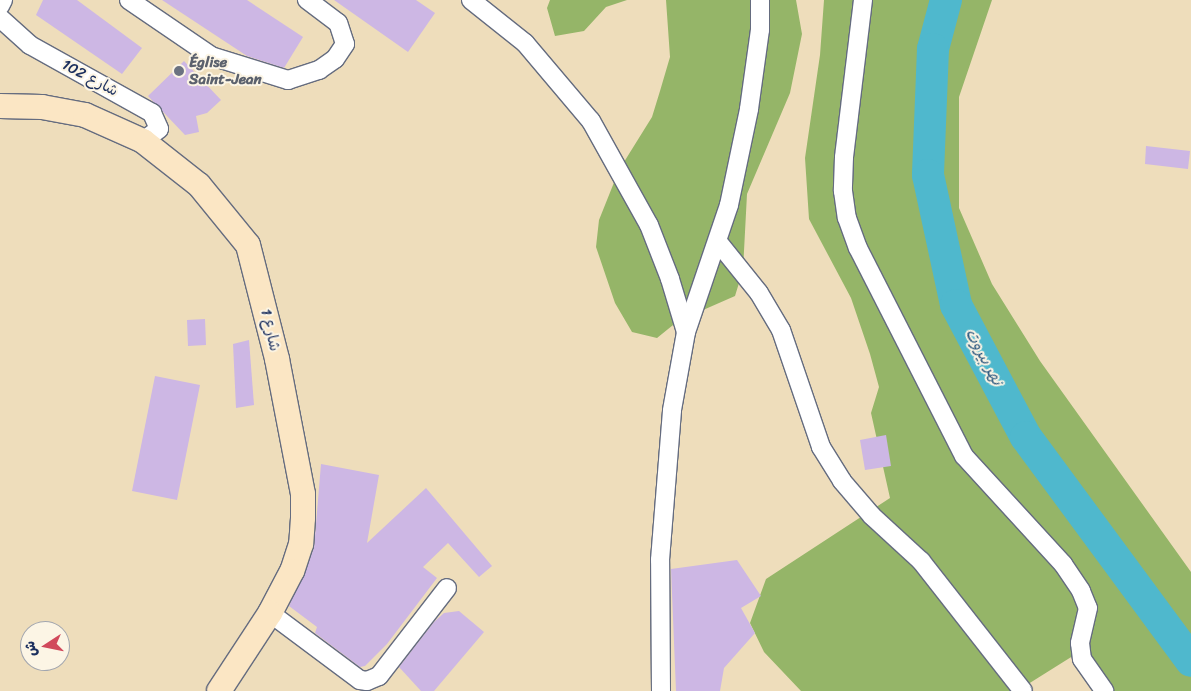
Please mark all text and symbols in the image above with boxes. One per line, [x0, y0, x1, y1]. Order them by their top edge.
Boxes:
place label: Église Saint-Jean [189, 53, 262, 88]
street label: شارع 102 [59, 56, 121, 100]
marker: Église Saint-Jean [173, 65, 185, 77]
street label: شارع 1 [256, 307, 284, 353]
water label: نهر بيروت [961, 325, 1007, 389]
north arrow [20, 621, 70, 671]
text: ش [17, 639, 45, 659]

